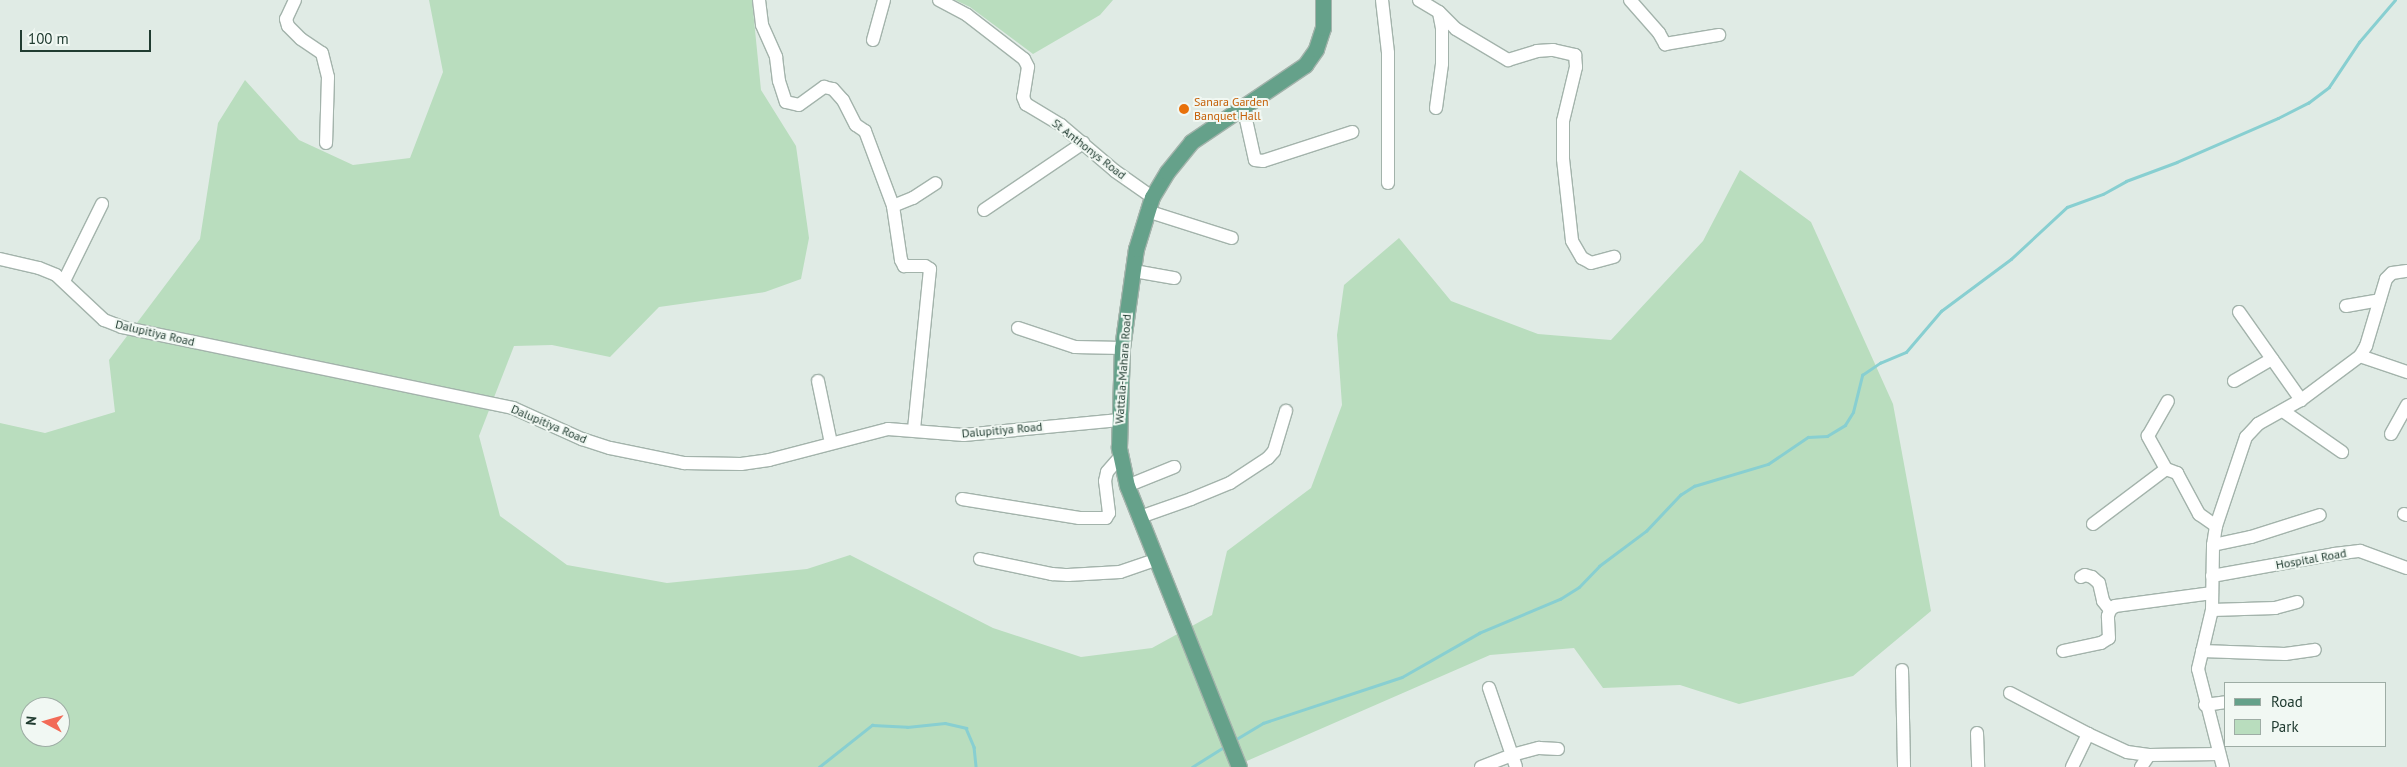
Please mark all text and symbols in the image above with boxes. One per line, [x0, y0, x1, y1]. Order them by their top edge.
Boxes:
scale bar [22, 20, 154, 52]
text: 100 m [28, 29, 69, 48]
place label: Sanara Garden Banquet Hall [1194, 95, 1269, 123]
marker: Sanara Garden Banquet Hall [1178, 103, 1190, 115]
street label: St Anthonys Road [1049, 116, 1129, 182]
street label: Wattala-Mahara Road [1112, 314, 1134, 424]
street label: Dalupitiya Road [114, 317, 196, 349]
street label: Dalupitiya Road [509, 402, 589, 446]
street label: Dalupitiya Road [961, 419, 1043, 441]
street label: Hospital Road [2275, 546, 2347, 572]
legend [2224, 682, 2387, 747]
text: Road [2271, 692, 2303, 711]
north arrow [20, 697, 70, 747]
text: N [22, 715, 41, 726]
text: Park [2271, 717, 2299, 736]

